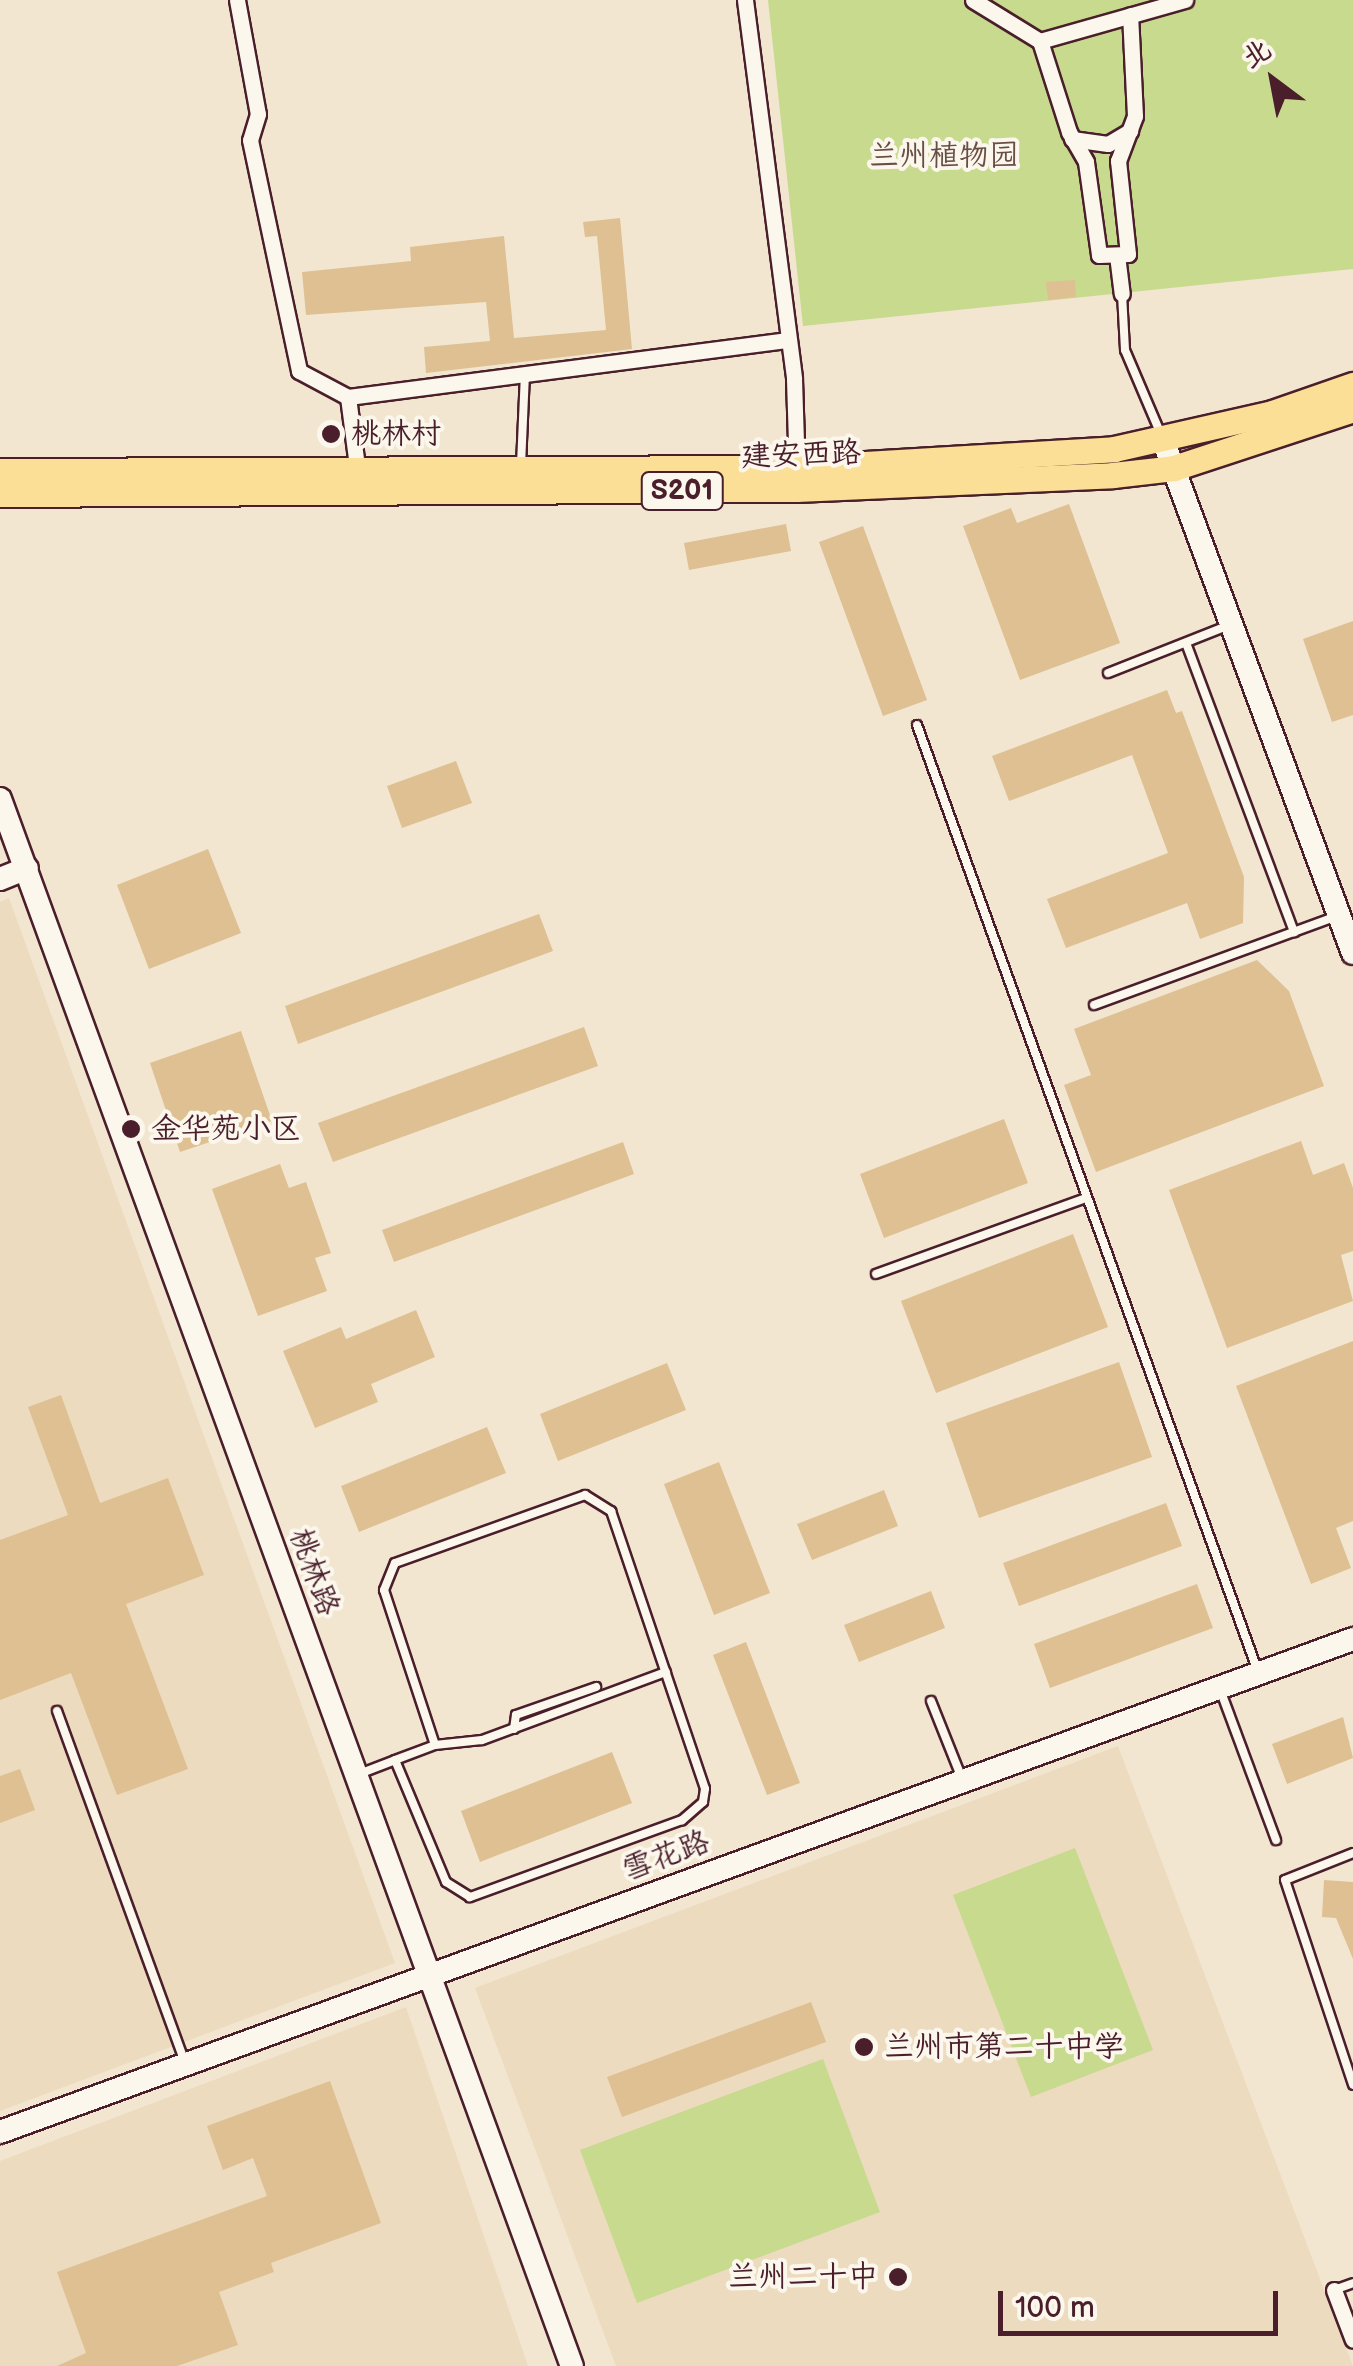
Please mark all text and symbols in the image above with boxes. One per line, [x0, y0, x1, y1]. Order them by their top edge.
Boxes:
north arrow [1223, 30, 1323, 130]
text: 北 [1236, 33, 1277, 76]
park label: 兰州植物园 [869, 138, 1019, 174]
place label: 桃林村 [351, 416, 441, 452]
marker: 桃林村 [320, 423, 342, 445]
street label: 建安西路 [740, 435, 862, 475]
road number: S201 [640, 468, 724, 514]
place label: 金华苑小区 [151, 1111, 301, 1147]
marker: 金华苑小区 [120, 1118, 142, 1140]
street label: 桃林路 [282, 1524, 346, 1620]
street label: 雪花路 [618, 1824, 714, 1888]
place label: 兰州市第二十中学 [884, 2029, 1124, 2065]
marker: 兰州市第二十中学 [853, 2036, 875, 2058]
place label: 兰州二十中 [728, 2259, 878, 2295]
marker: 兰州二十中 [887, 2266, 909, 2288]
scale bar [1003, 2271, 1283, 2333]
text: 100 m [1015, 2290, 1095, 2326]

